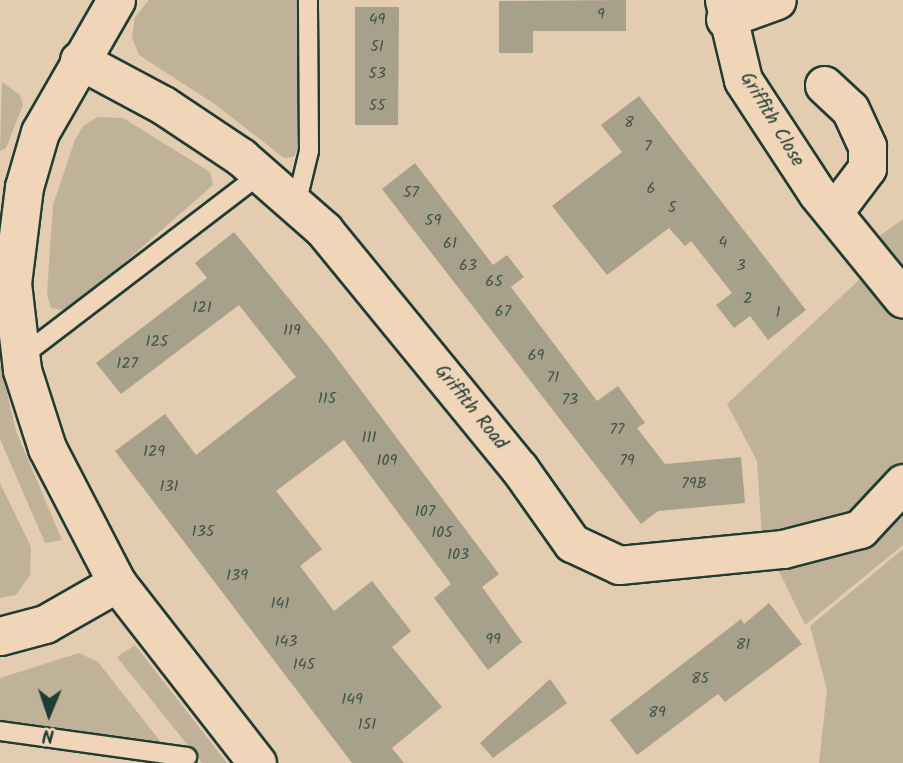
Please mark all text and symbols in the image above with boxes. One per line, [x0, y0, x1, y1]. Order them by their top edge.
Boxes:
house number: 9 [597, 5, 605, 25]
house number: 49 [369, 10, 385, 30]
house number: 51 [370, 37, 384, 57]
house number: 53 [368, 64, 386, 84]
street label: Griffith Close [734, 69, 808, 171]
house number: 55 [368, 96, 386, 116]
house number: 8 [624, 113, 634, 133]
house number: 7 [644, 137, 652, 157]
house number: 6 [647, 179, 655, 199]
house number: 57 [403, 183, 419, 203]
house number: 5 [668, 198, 676, 218]
house number: 59 [425, 211, 441, 231]
house number: 4 [719, 233, 727, 253]
house number: 61 [443, 234, 457, 254]
house number: 63 [459, 256, 477, 276]
house number: 3 [736, 256, 746, 276]
house number: 65 [485, 272, 503, 292]
house number: 2 [743, 289, 753, 309]
house number: 121 [192, 298, 212, 318]
house number: 67 [495, 302, 511, 322]
house number: 1 [775, 303, 781, 323]
house number: 119 [283, 321, 301, 341]
house number: 125 [146, 332, 168, 352]
house number: 69 [528, 346, 544, 366]
house number: 127 [116, 354, 138, 374]
street label: Griffith Road [429, 361, 511, 455]
house number: 71 [547, 368, 559, 388]
house number: 115 [318, 389, 336, 409]
house number: 73 [562, 390, 578, 410]
house number: 77 [610, 420, 624, 440]
house number: 111 [361, 428, 377, 448]
house number: 129 [143, 442, 165, 462]
house number: 109 [377, 451, 397, 471]
house number: 79 [619, 451, 635, 471]
house number: 79B [681, 474, 707, 494]
house number: 131 [159, 477, 179, 497]
house number: 107 [415, 502, 435, 522]
house number: 135 [192, 522, 214, 542]
house number: 105 [431, 523, 453, 543]
house number: 103 [447, 545, 469, 565]
house number: 139 [226, 566, 248, 586]
house number: 141 [271, 594, 289, 614]
house number: 99 [485, 630, 501, 650]
house number: 143 [275, 632, 297, 652]
house number: 81 [736, 635, 750, 655]
house number: 145 [293, 655, 315, 675]
house number: 85 [691, 669, 709, 689]
north arrow [14, 679, 84, 749]
house number: 149 [341, 690, 363, 710]
house number: 89 [648, 703, 666, 723]
house number: 151 [358, 715, 376, 735]
text: N [42, 720, 55, 750]

